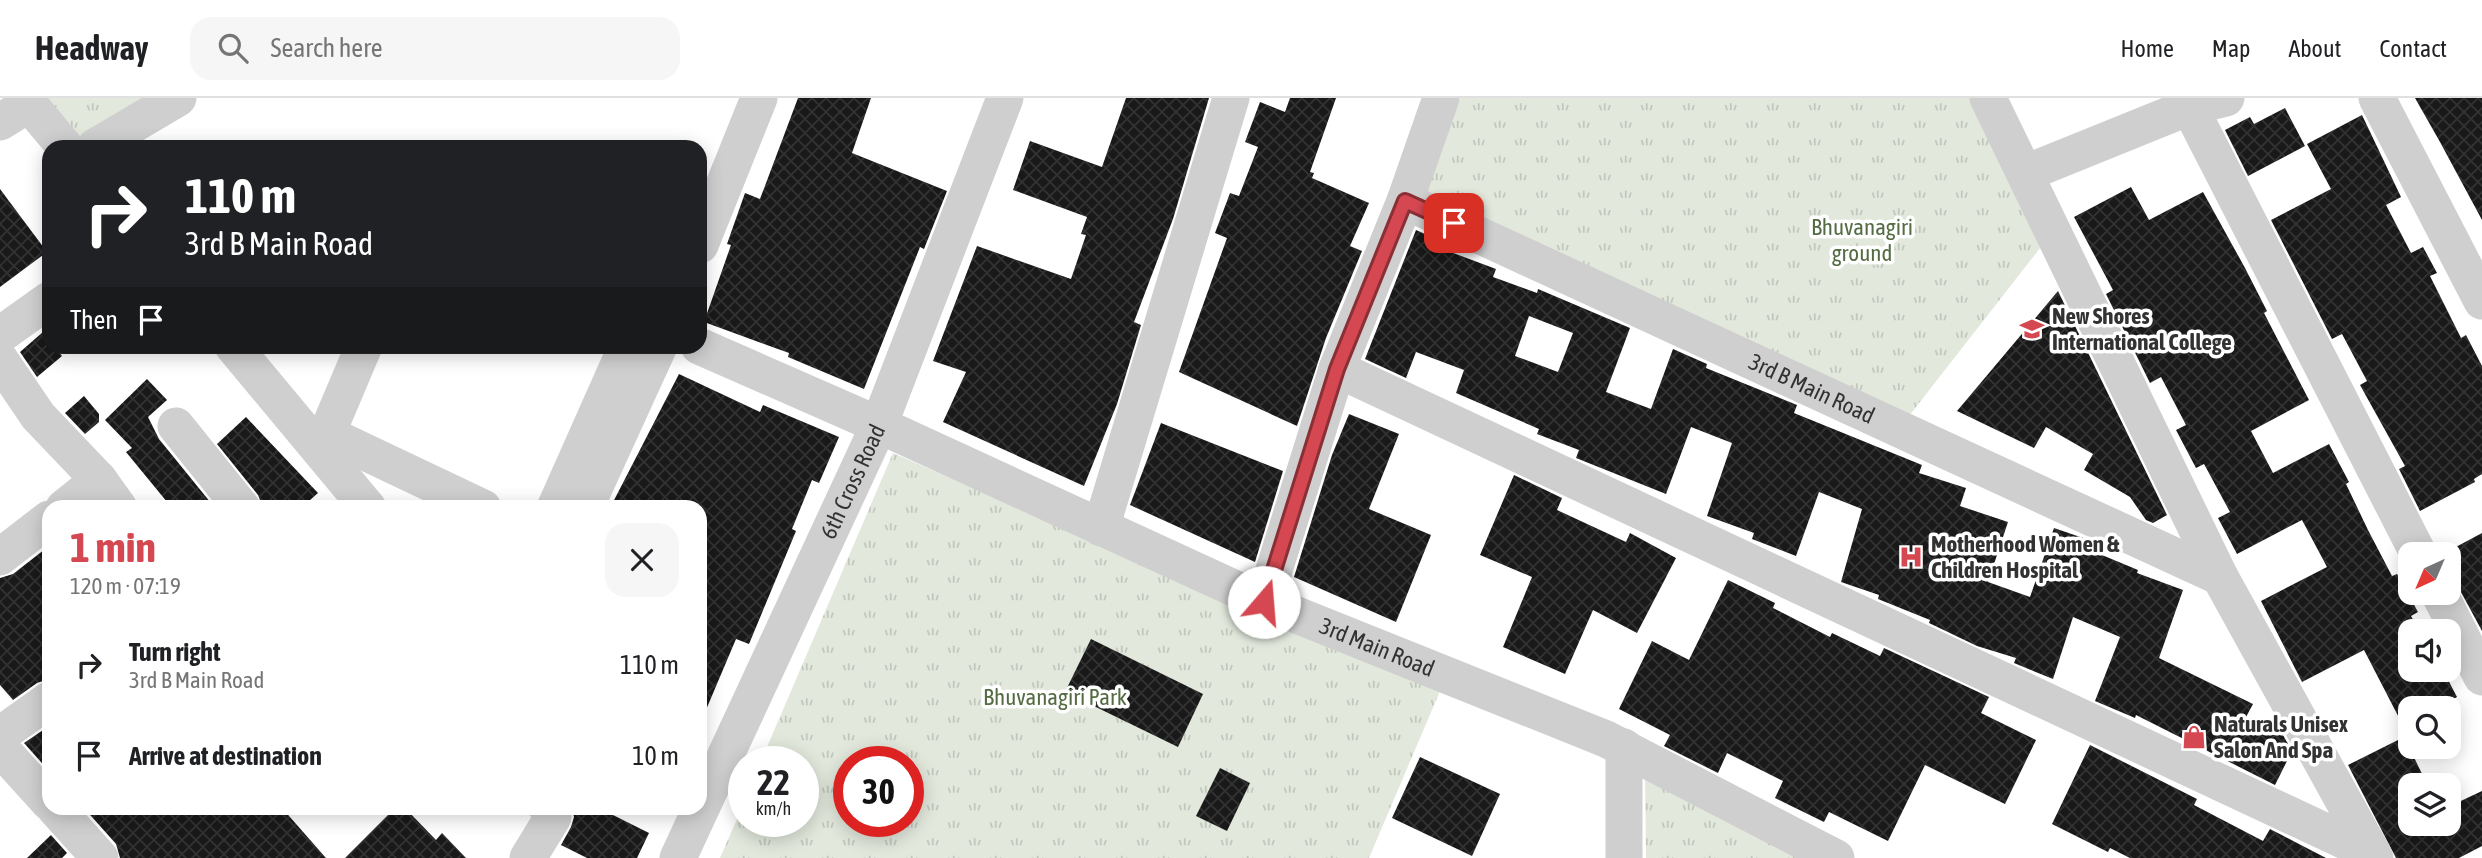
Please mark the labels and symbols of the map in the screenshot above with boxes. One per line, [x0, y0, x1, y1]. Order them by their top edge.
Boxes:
pin [1424, 193, 1484, 253]
park label: Bhuvanagiri ground [1811, 214, 1913, 266]
place label: New Shores International College [2052, 303, 2232, 355]
school or university icon: New Shores International College [2018, 315, 2046, 343]
street label: 3rd B Main Road [1745, 349, 1879, 429]
street label: 6th Cross Road [815, 420, 890, 543]
place label: Motherhood Women & Children Hospital [1931, 531, 2120, 583]
north arrow [2398, 542, 2460, 606]
hospital icon: Motherhood Women & Children Hospital [1897, 543, 1925, 571]
position arrow [1227, 565, 1301, 639]
street label: 3rd Main Road [1316, 613, 1438, 682]
park label: Bhuvanagiri Park [983, 684, 1127, 710]
place label: Naturals Unisex Salon And Spa [2214, 711, 2348, 763]
shop icon: Naturals Unisex Salon And Spa [2180, 723, 2208, 751]
speed limit sign: 30 [833, 746, 924, 837]

